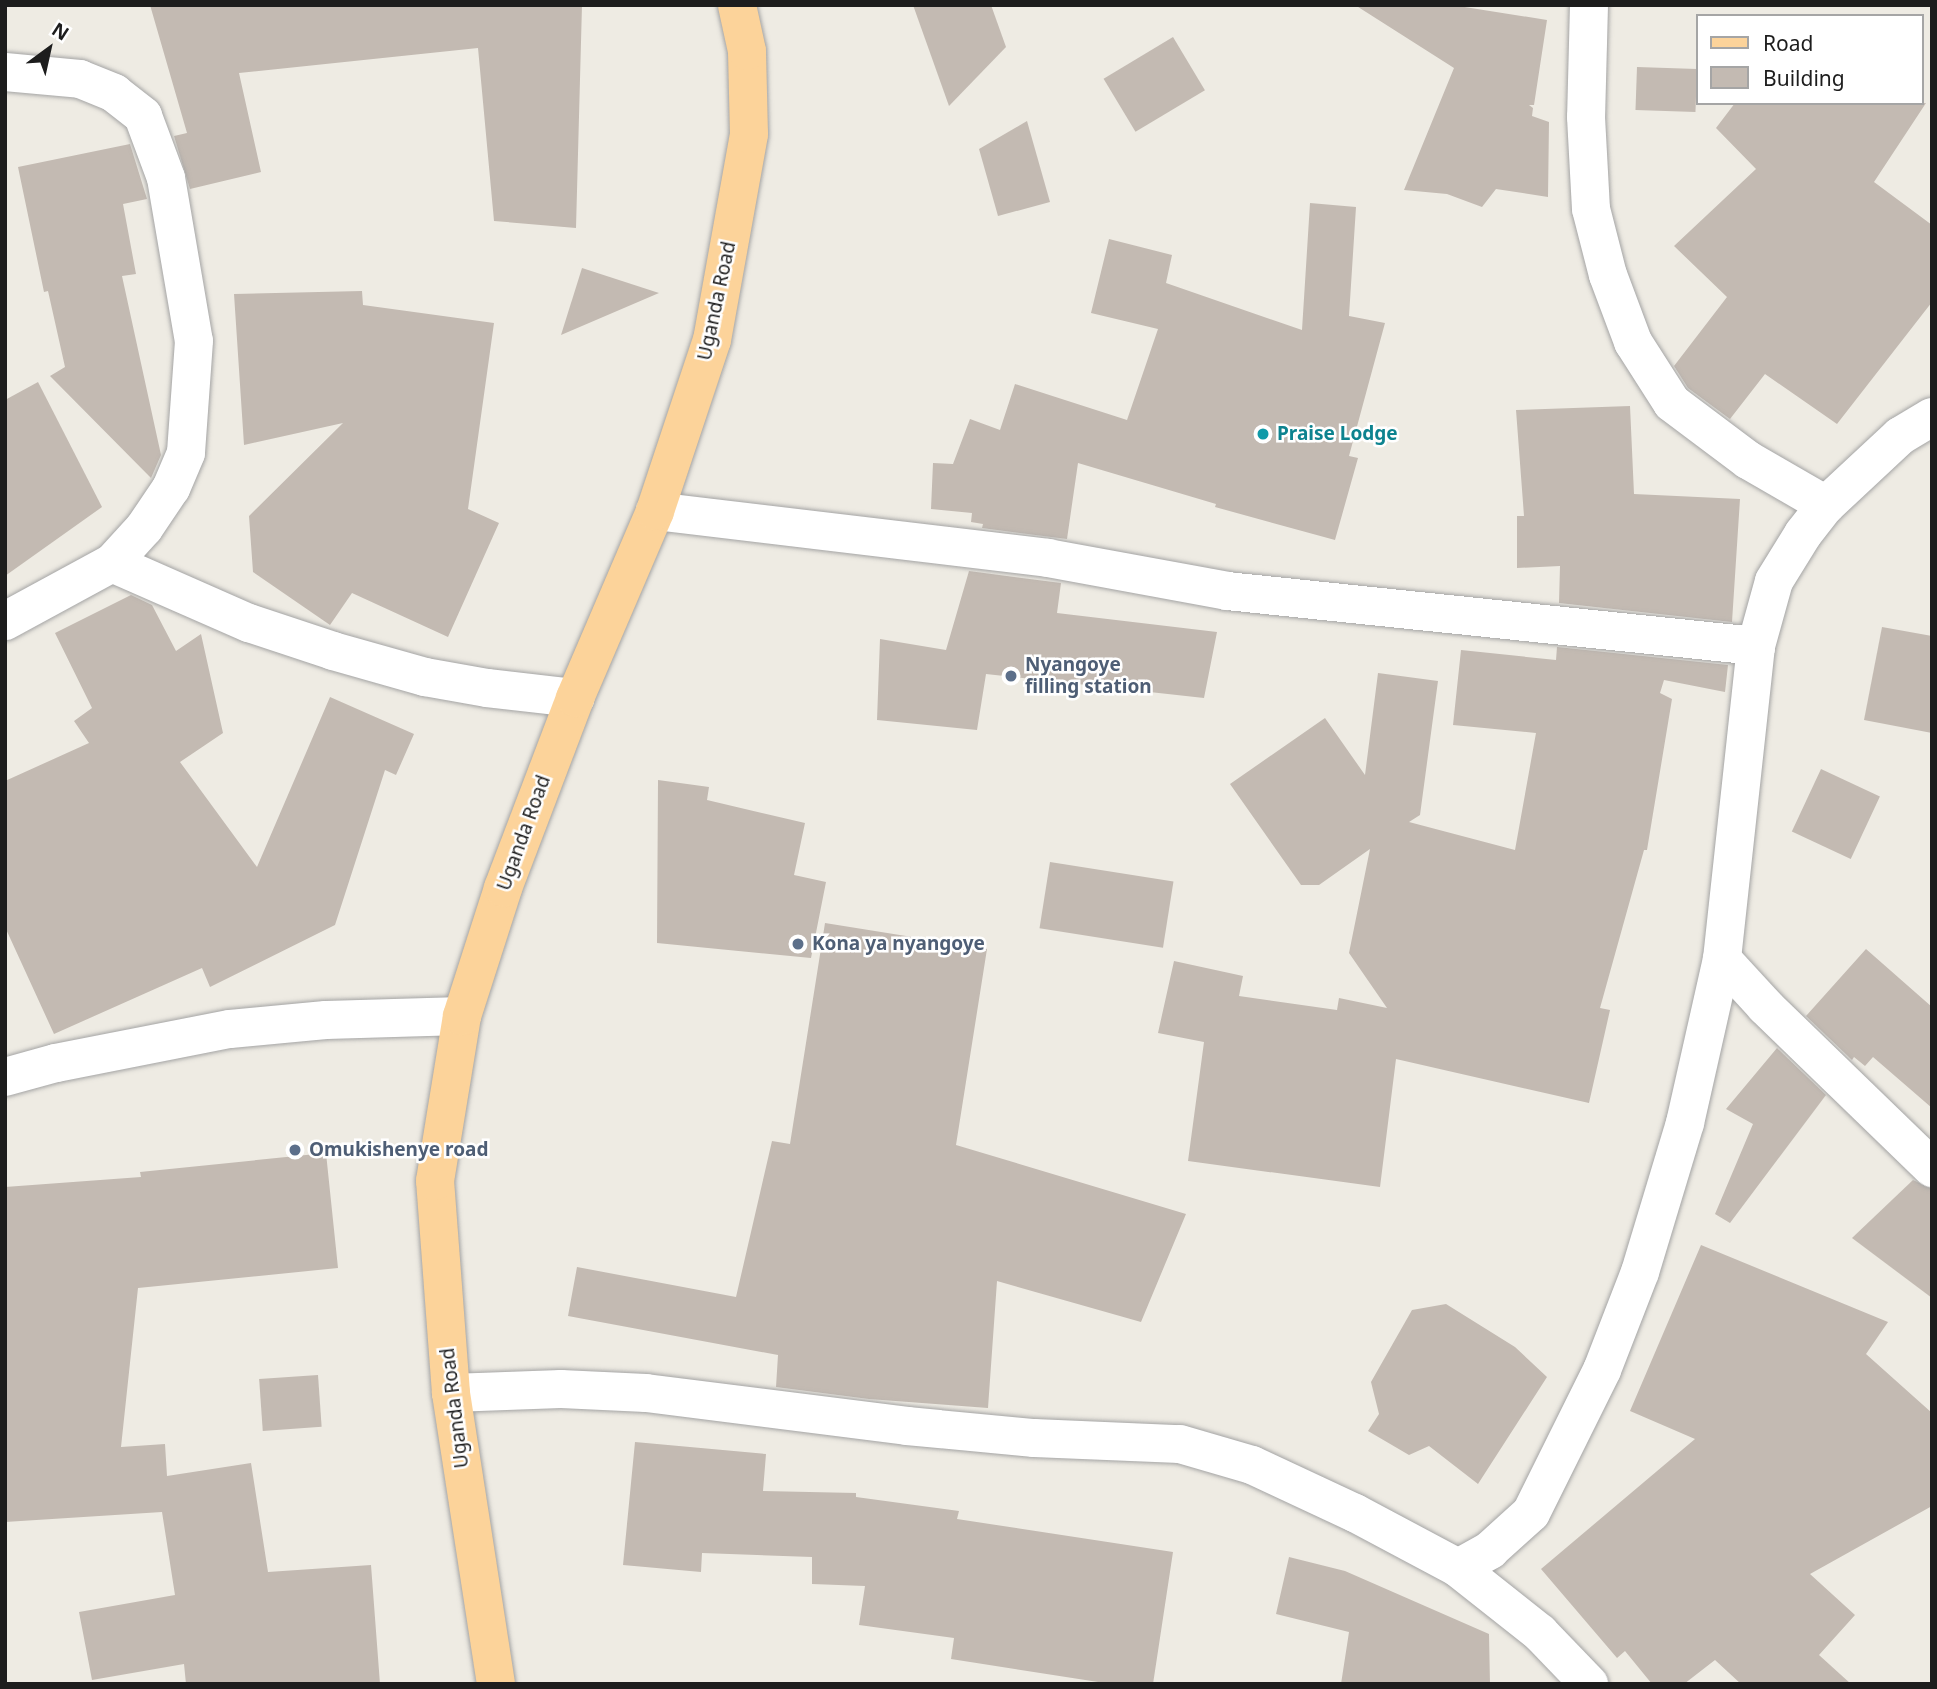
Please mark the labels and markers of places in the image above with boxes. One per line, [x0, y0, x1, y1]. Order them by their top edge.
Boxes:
place label: Praise Lodge [1277, 423, 1398, 445]
marker: Praise Lodge [1255, 426, 1271, 442]
place label: Nyangoye filling station [1025, 654, 1152, 698]
marker: Nyangoye filling station [1003, 668, 1019, 684]
place label: Kona ya nyangoye [812, 933, 985, 955]
marker: Kona ya nyangoye [790, 936, 806, 952]
place label: Omukishenye road [309, 1139, 488, 1161]
marker: Omukishenye road [287, 1142, 303, 1158]

